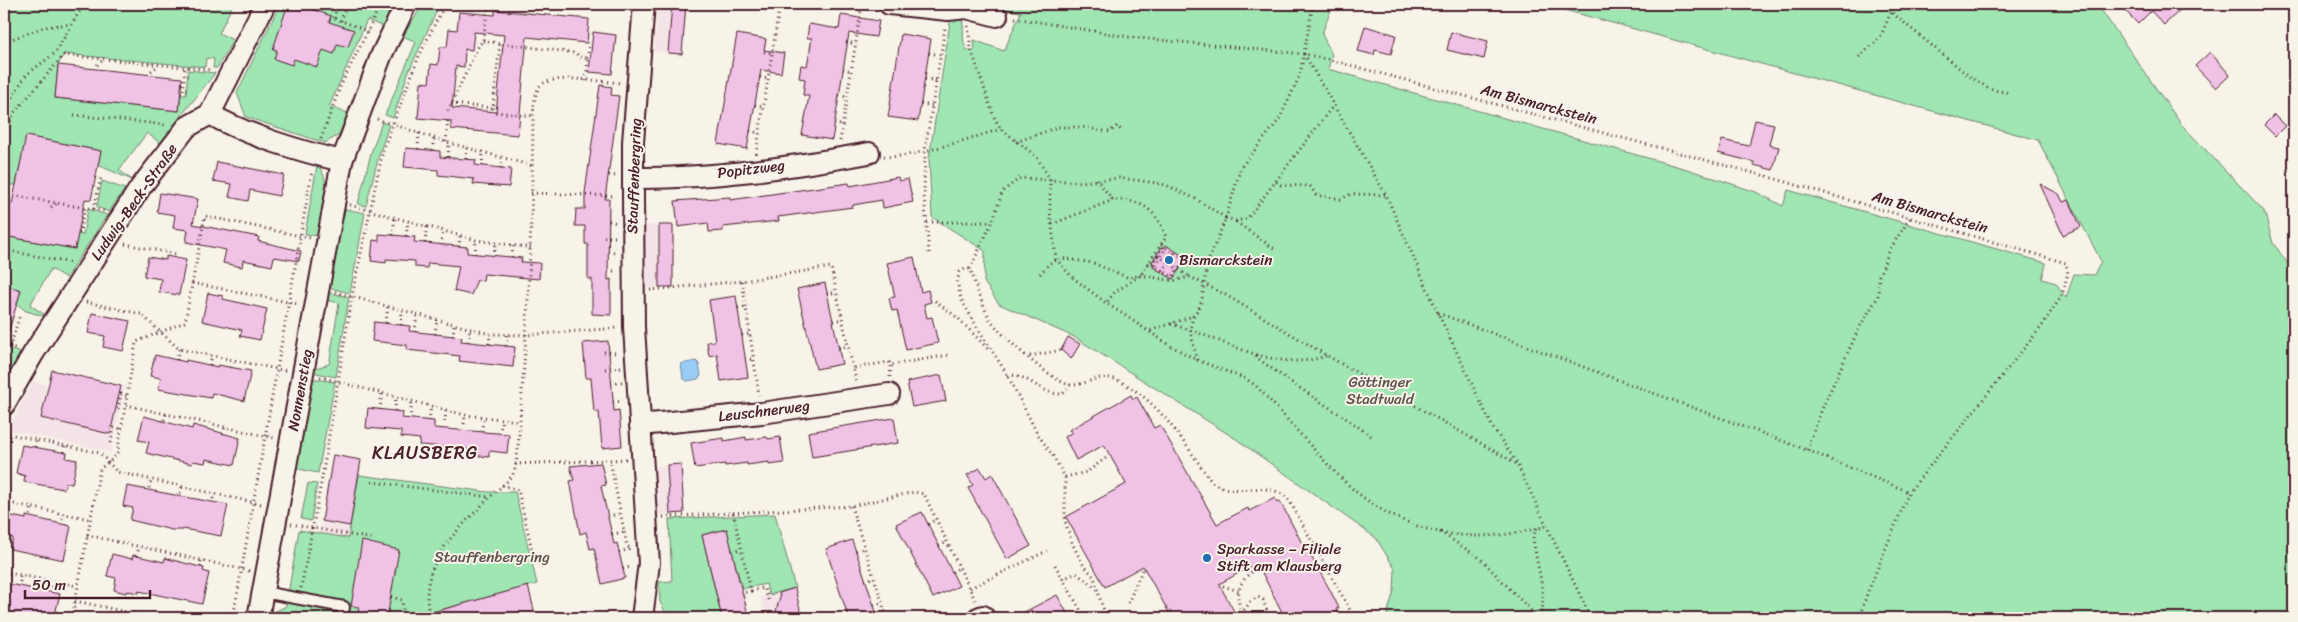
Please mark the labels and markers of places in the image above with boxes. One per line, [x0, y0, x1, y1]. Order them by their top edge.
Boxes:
place label: Bismarckstein [1179, 247, 1272, 273]
marker: Bismarckstein [1163, 254, 1175, 266]
place label: Sparkasse – Filiale Stift am Klausberg [1217, 536, 1342, 579]
marker: Sparkasse – Filiale Stift am Klausberg [1201, 552, 1213, 564]

